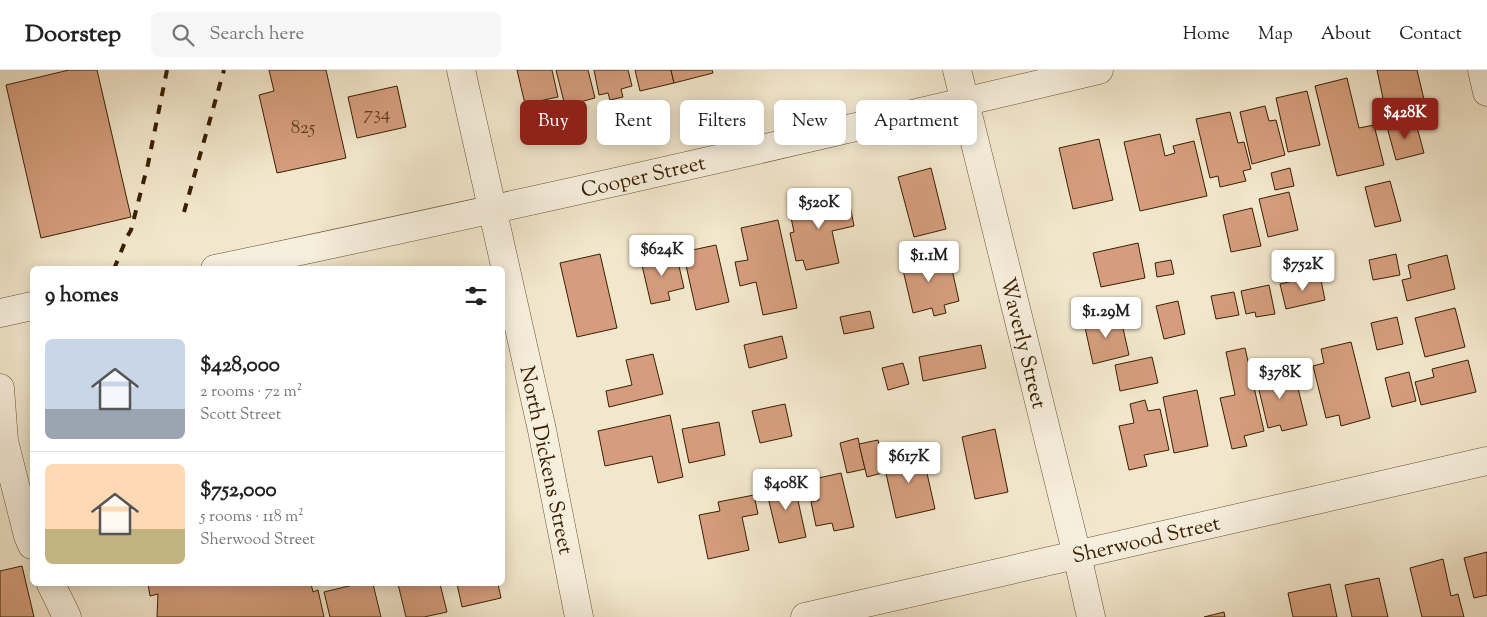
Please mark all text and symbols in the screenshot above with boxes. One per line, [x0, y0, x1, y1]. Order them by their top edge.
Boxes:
search box [151, 12, 501, 57]
text: Doorstep [25, 18, 121, 52]
icon: search [169, 21, 197, 49]
text: Search here [209, 21, 304, 48]
text: Home [1183, 22, 1230, 48]
text: Map [1258, 22, 1293, 48]
text: About [1321, 22, 1371, 48]
text: Contact [1399, 22, 1462, 48]
pin: $428K [1370, 98, 1440, 140]
chip: Buy [520, 100, 587, 145]
chip: Rent [597, 100, 670, 145]
chip: Filters [680, 100, 764, 145]
chip: New [774, 100, 846, 145]
chip: Apartment [856, 100, 977, 145]
house number: 734 [364, 101, 391, 128]
text: $428K [1383, 102, 1427, 125]
house number: 825 [291, 115, 316, 142]
street label: Cooper Street [578, 149, 709, 207]
pin: $520K [784, 188, 854, 230]
text: $520K [798, 192, 840, 215]
pin: $624K [627, 234, 697, 277]
text: $624K [640, 239, 684, 262]
pin: $1.1M [894, 240, 964, 283]
text: $1.1M [910, 245, 948, 268]
pin: $752K [1268, 250, 1338, 292]
text: $752K [1282, 254, 1324, 277]
street label: Waverly Street [991, 275, 1053, 412]
text: 9 homes [45, 281, 118, 311]
icon: filters [462, 282, 490, 310]
pin: $1.29M [1065, 296, 1147, 339]
text: $1.29M [1082, 301, 1130, 324]
text: $428,000 [200, 351, 280, 381]
pin: $378K [1245, 358, 1315, 400]
icon: home [85, 359, 145, 419]
text: $378K [1259, 362, 1301, 385]
street label: North Dickens Street [510, 363, 580, 557]
text: 2 rooms · 72 m² [200, 381, 302, 404]
text: Scott Street [200, 404, 281, 427]
pin: $617K [874, 442, 944, 484]
text: $617K [888, 446, 930, 469]
pin: $408K [751, 468, 821, 511]
text: $408K [764, 473, 808, 496]
text: $752,000 [200, 476, 277, 506]
icon: home [85, 484, 145, 544]
text: 5 rooms · 118 m² [200, 506, 304, 529]
street label: Sherwood Street [1070, 509, 1223, 573]
text: Sherwood Street [200, 529, 315, 552]

